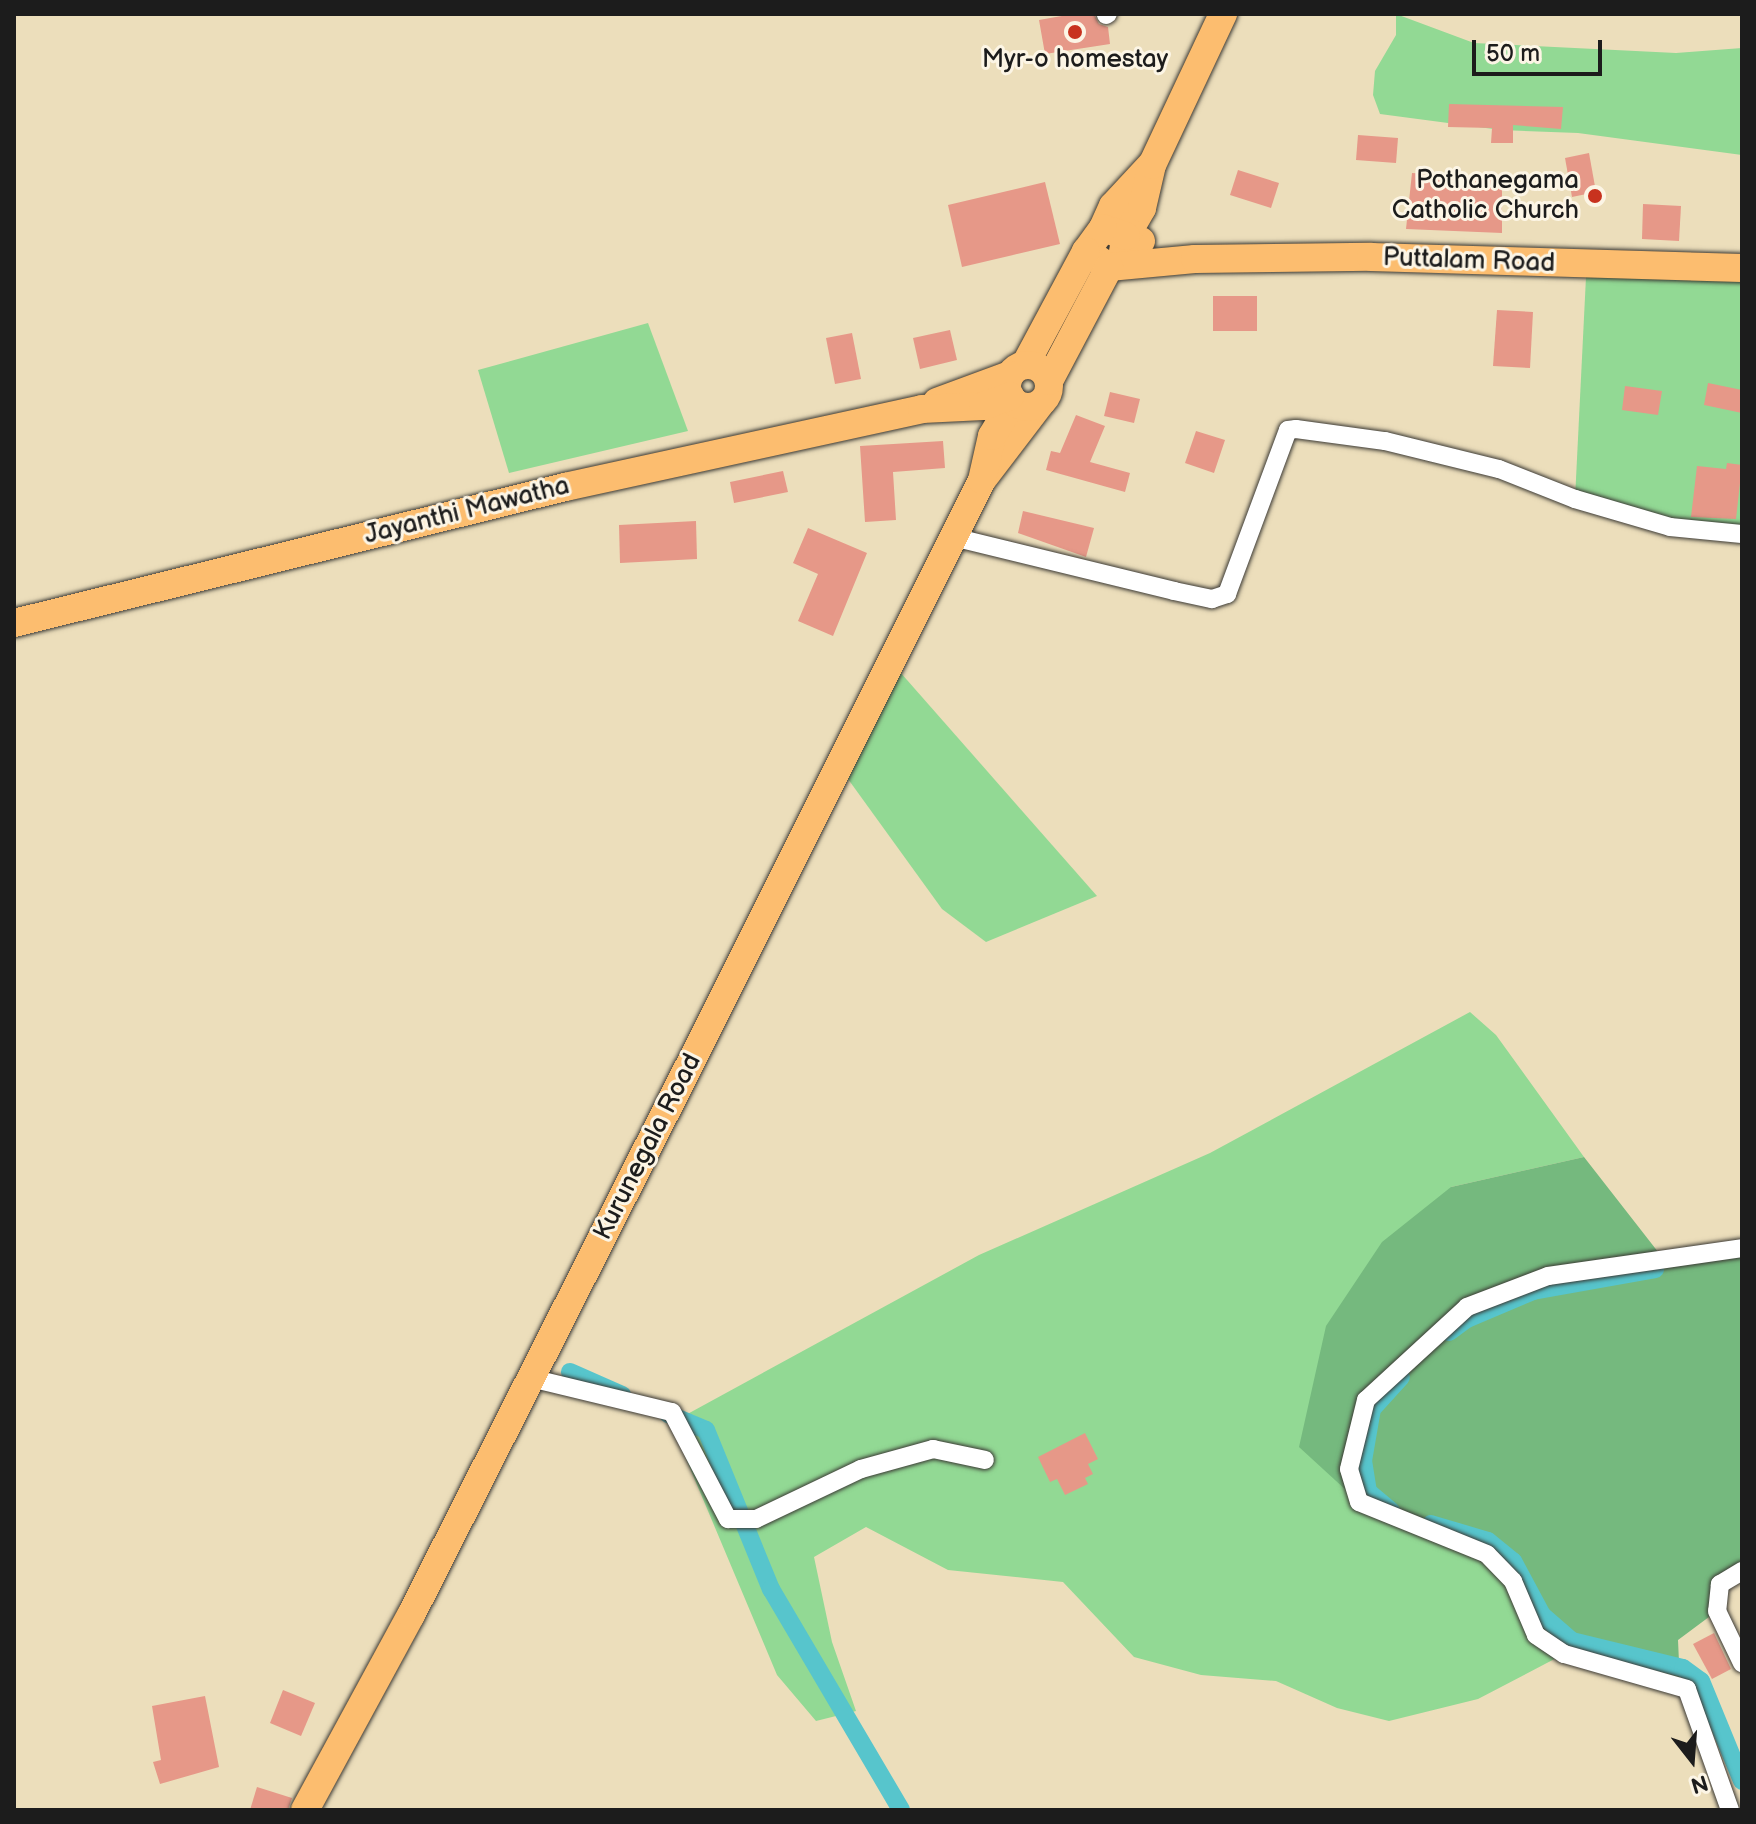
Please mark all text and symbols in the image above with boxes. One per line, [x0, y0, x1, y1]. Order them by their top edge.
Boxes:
marker: Myr-o homestay [1066, 23, 1084, 41]
scale bar [1476, 24, 1606, 74]
text: 50 m [1486, 39, 1540, 68]
place label: Myr-o homestay [982, 44, 1168, 76]
place label: Pothanegama Catholic Church [1392, 165, 1579, 226]
marker: Pothanegama Catholic Church [1586, 187, 1604, 205]
street label: Puttalam Road [1382, 242, 1556, 280]
street label: Jayanthi Mawatha [361, 470, 573, 552]
street label: Kurunegala Road [588, 1049, 708, 1245]
north arrow [1652, 1720, 1732, 1800]
text: N [1687, 1768, 1711, 1799]

